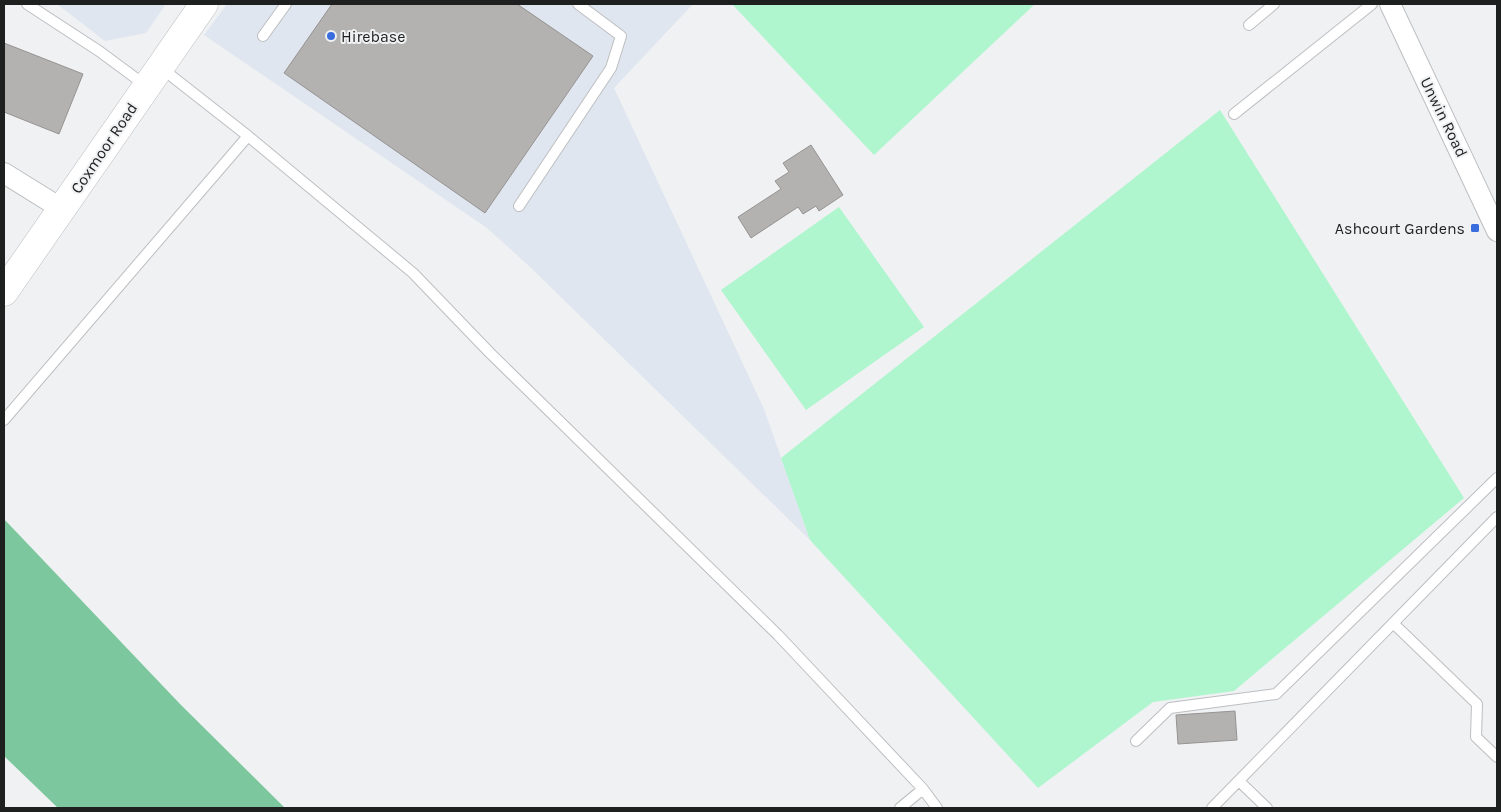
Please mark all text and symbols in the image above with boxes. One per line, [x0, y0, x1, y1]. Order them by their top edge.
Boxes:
place label: Hirebase [341, 27, 405, 46]
marker: Hirebase [325, 30, 337, 42]
street label: Unwin Road [1416, 74, 1472, 160]
street label: Coxmoor Road [67, 99, 141, 197]
place label: Ashcourt Gardens [1335, 219, 1465, 238]
marker: Ashcourt Gardens [1469, 222, 1481, 234]

